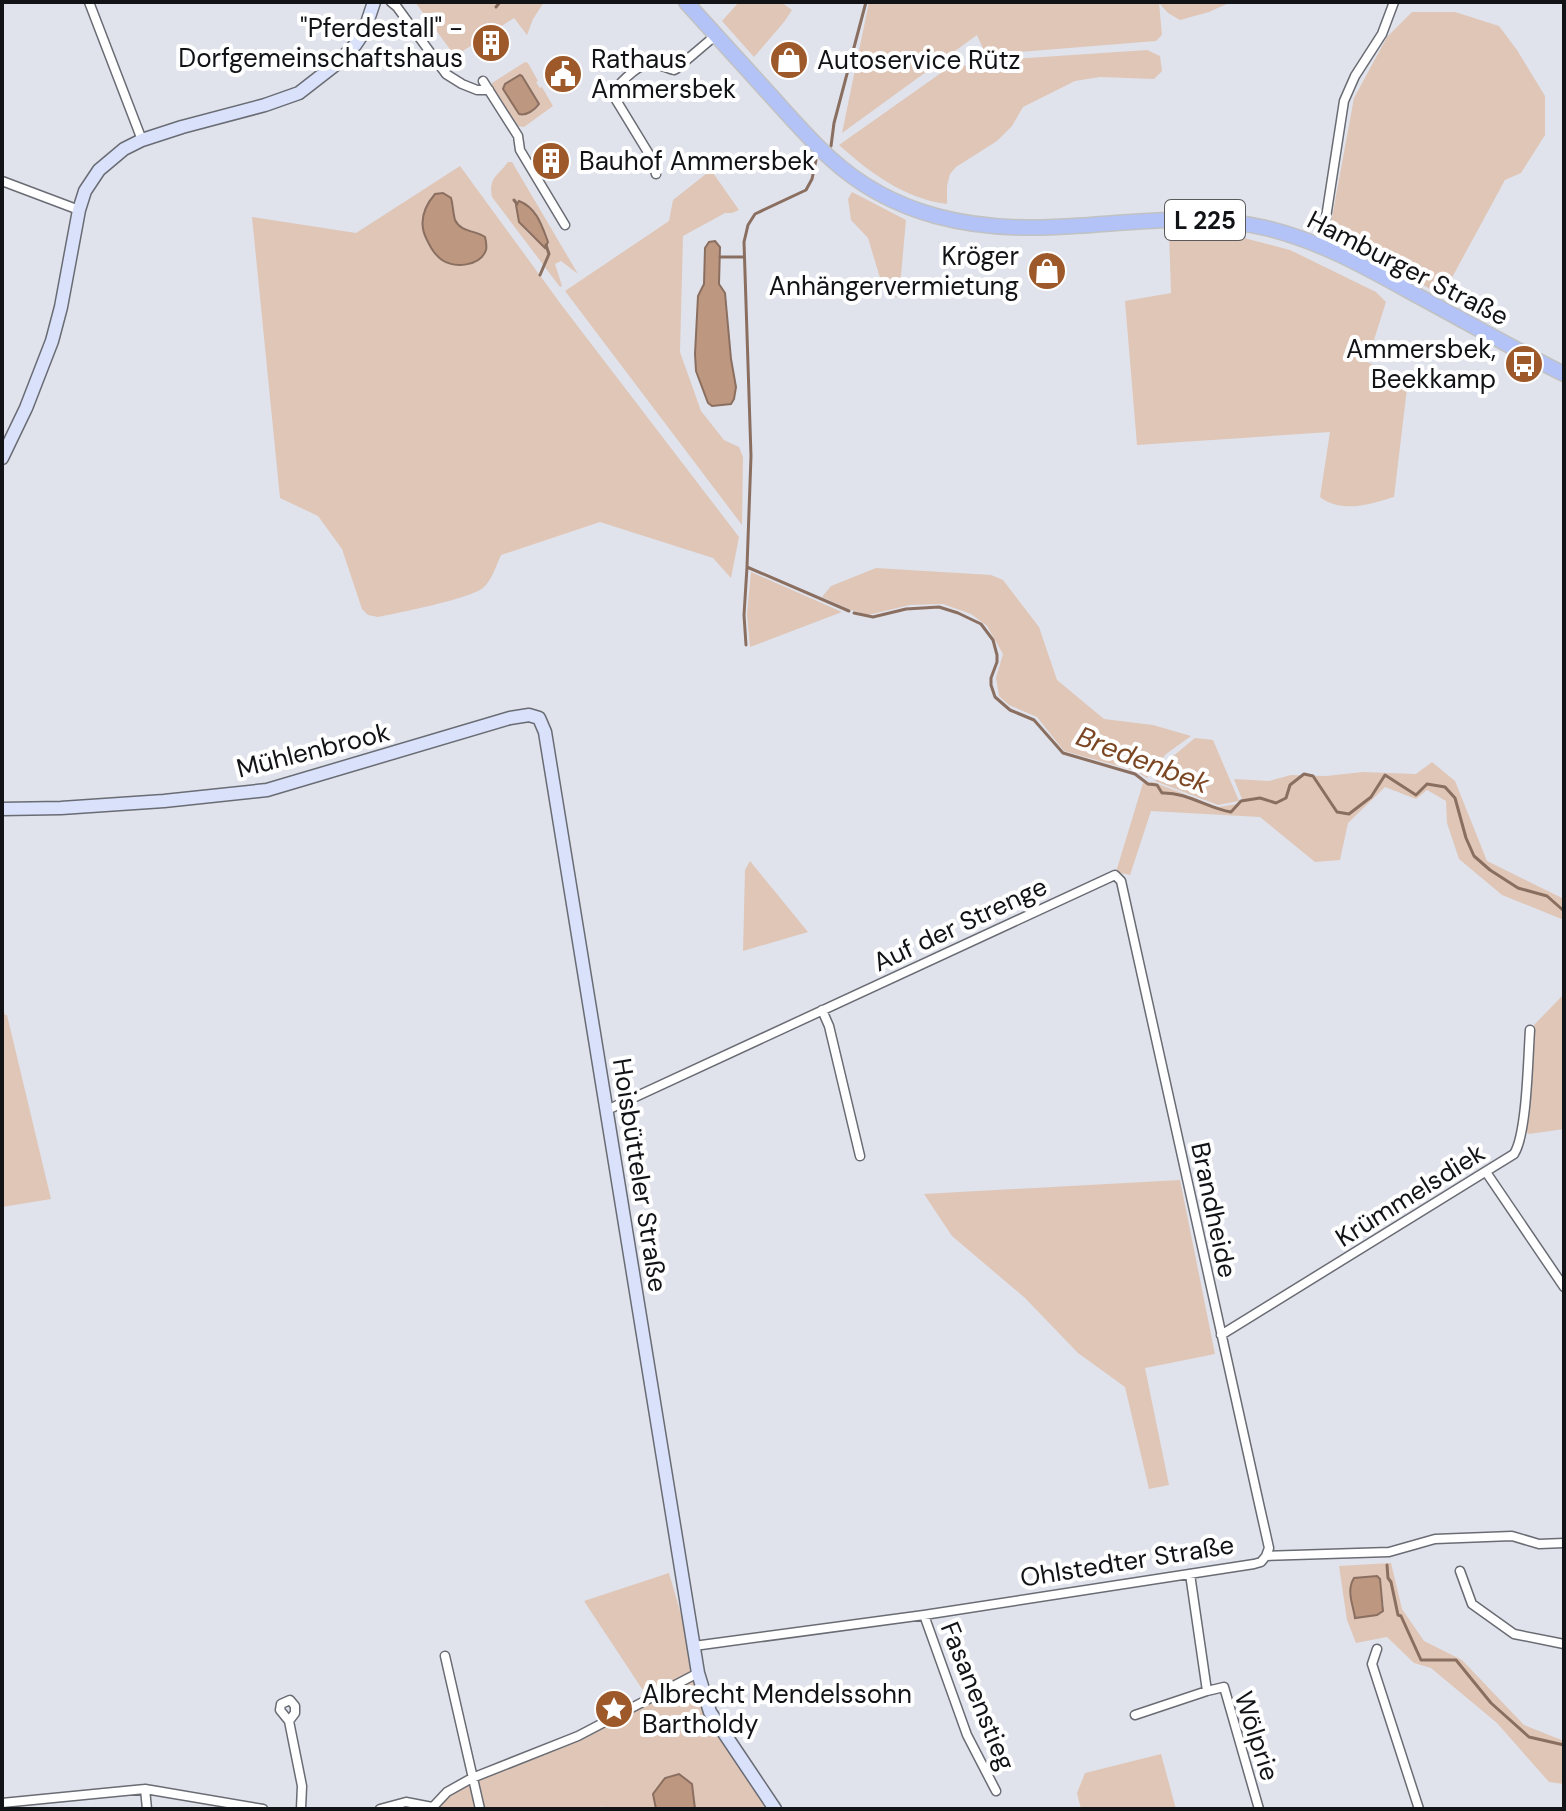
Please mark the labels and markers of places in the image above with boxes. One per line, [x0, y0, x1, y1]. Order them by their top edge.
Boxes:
place label: "Pferdestall" - Dorfgemeinschaftshaus [178, 11, 463, 75]
building icon: "Pferdestall" - Dorfgemeinschaftshaus [470, 22, 512, 64]
shop icon: Autoservice Rütz [768, 39, 810, 81]
place label: Rathaus Ammersbek [591, 42, 736, 106]
place label: Autoservice Rütz [817, 43, 1021, 77]
public building icon: Rathaus Ammersbek [542, 53, 584, 95]
building icon: Bauhof Ammersbek [530, 140, 572, 182]
place label: Bauhof Ammersbek [579, 144, 815, 178]
place label: Kröger Anhängervermietung [769, 239, 1019, 303]
shop icon: Kröger Anhängervermietung [1026, 250, 1068, 292]
place label: Ammersbek, Beekkamp [1346, 332, 1496, 396]
bus stop icon: Ammersbek, Beekkamp [1503, 343, 1545, 385]
place label: Albrecht Mendelssohn Bartholdy [642, 1677, 912, 1741]
place icon: Albrecht Mendelssohn Bartholdy [593, 1688, 635, 1730]

